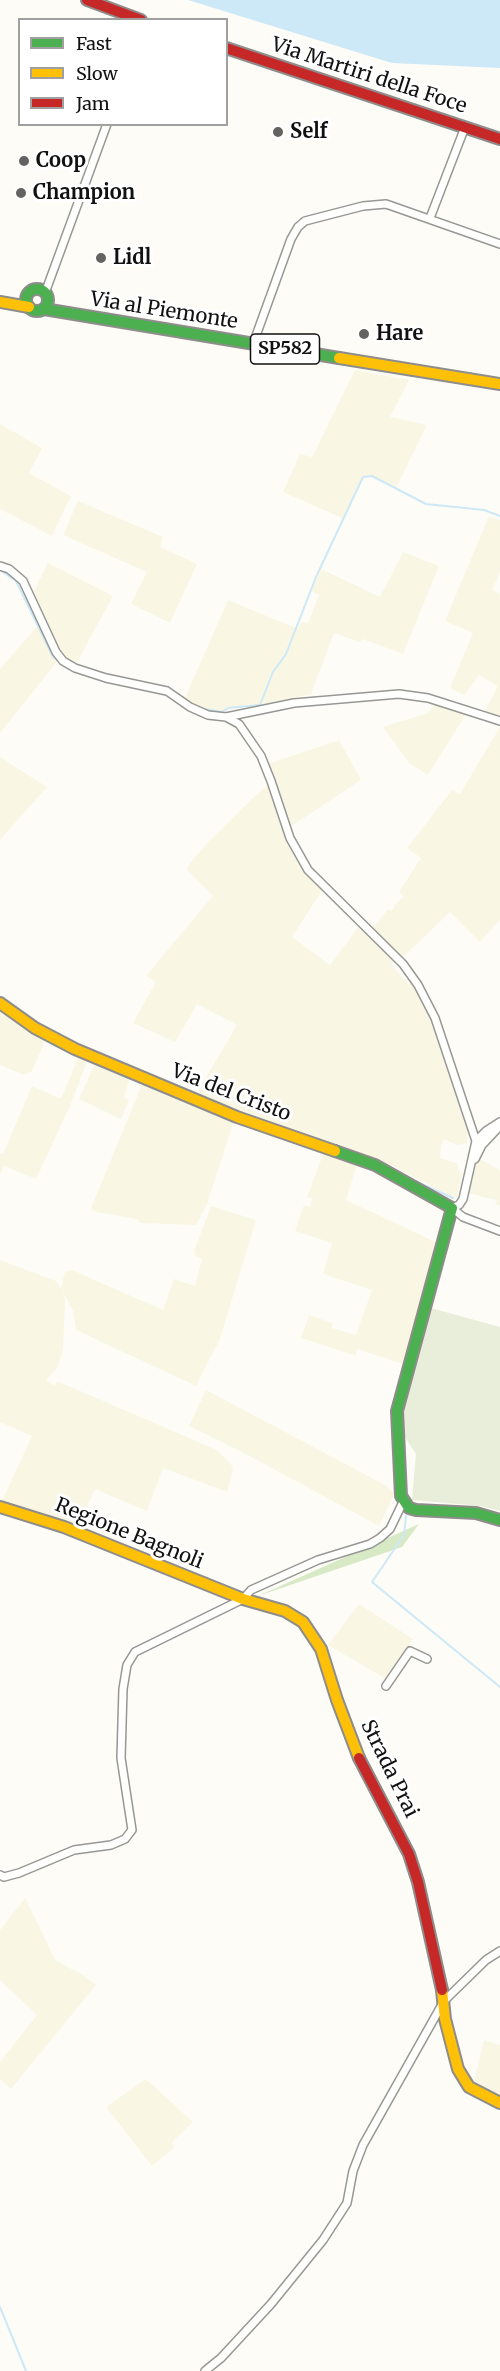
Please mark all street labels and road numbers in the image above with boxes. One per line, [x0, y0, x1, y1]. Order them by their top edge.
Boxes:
street label: Via Martiri della Foce [268, 33, 470, 119]
street label: Via al Piemonte [89, 288, 239, 334]
road number: SP582 [250, 334, 320, 364]
street label: Via del Cristo [168, 1059, 294, 1127]
street label: Regione Bagnoli [51, 1493, 207, 1575]
street label: Strada Prai [355, 1716, 423, 1822]

